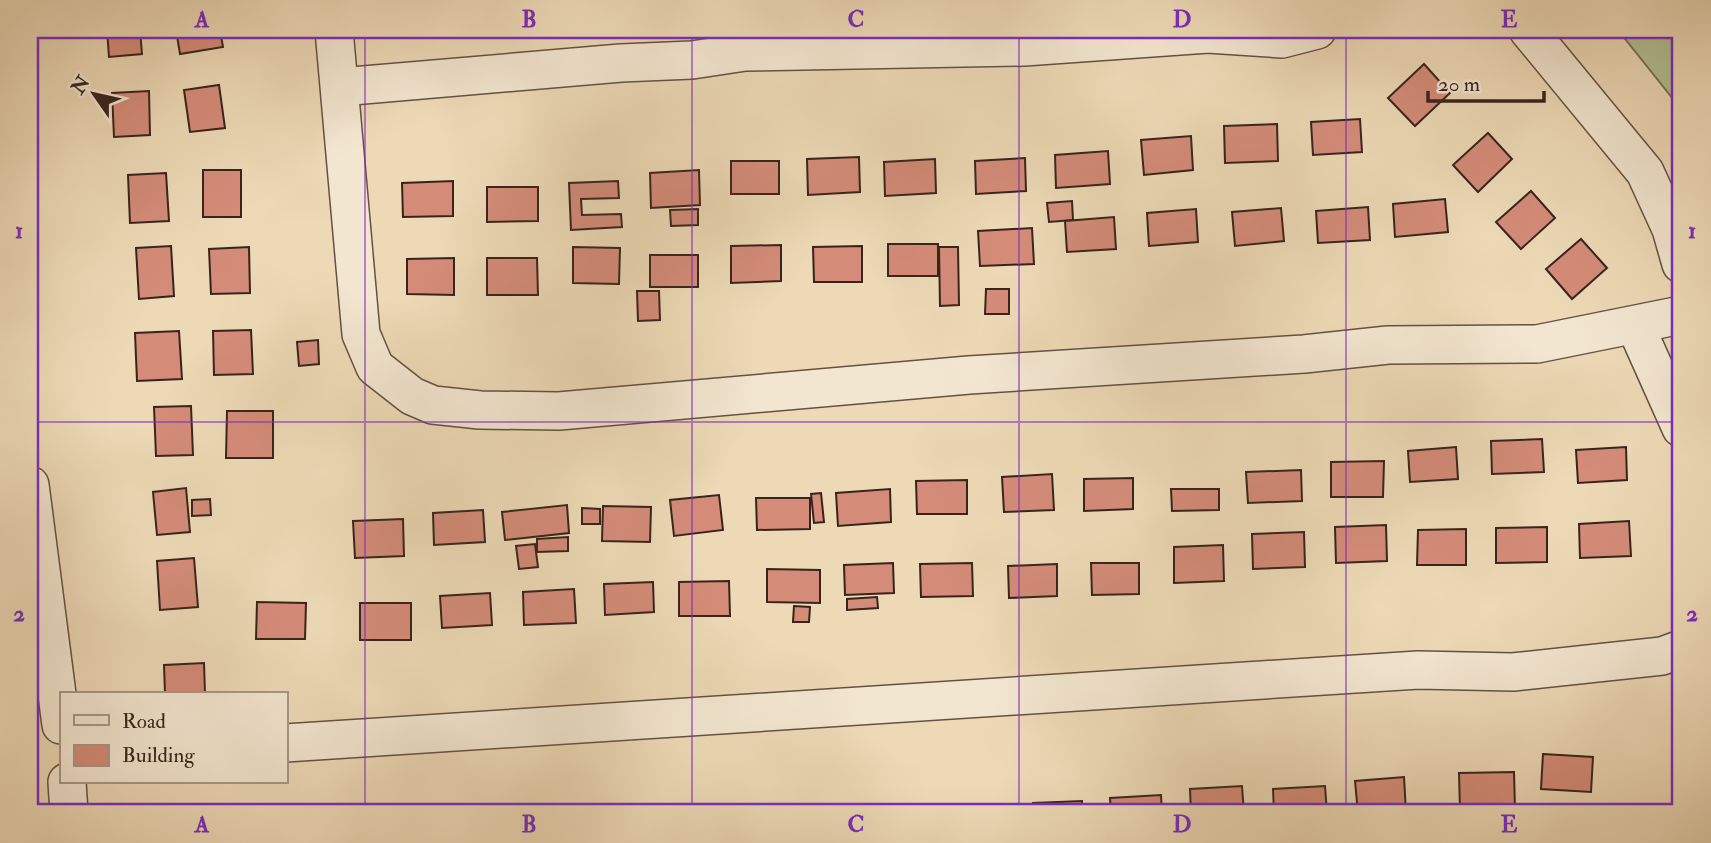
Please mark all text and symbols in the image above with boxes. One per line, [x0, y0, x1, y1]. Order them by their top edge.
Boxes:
text: A [194, 5, 210, 34]
text: B [521, 5, 537, 34]
text: C [848, 5, 864, 34]
text: D [1173, 5, 1191, 34]
text: E [1501, 5, 1518, 34]
north arrow [60, 60, 130, 130]
scale bar [1428, 60, 1543, 104]
text: N [65, 70, 96, 100]
text: 20 m [1438, 71, 1480, 98]
text: 1 [15, 216, 23, 245]
text: 1 [1688, 216, 1696, 245]
text: 2 [13, 599, 25, 628]
text: 2 [1686, 599, 1698, 628]
legend [60, 692, 287, 784]
text: Road [122, 708, 167, 735]
text: Building [122, 742, 195, 769]
text: A [194, 810, 210, 839]
text: B [521, 810, 537, 839]
text: C [848, 810, 864, 839]
text: D [1173, 810, 1191, 839]
text: E [1501, 810, 1518, 839]

